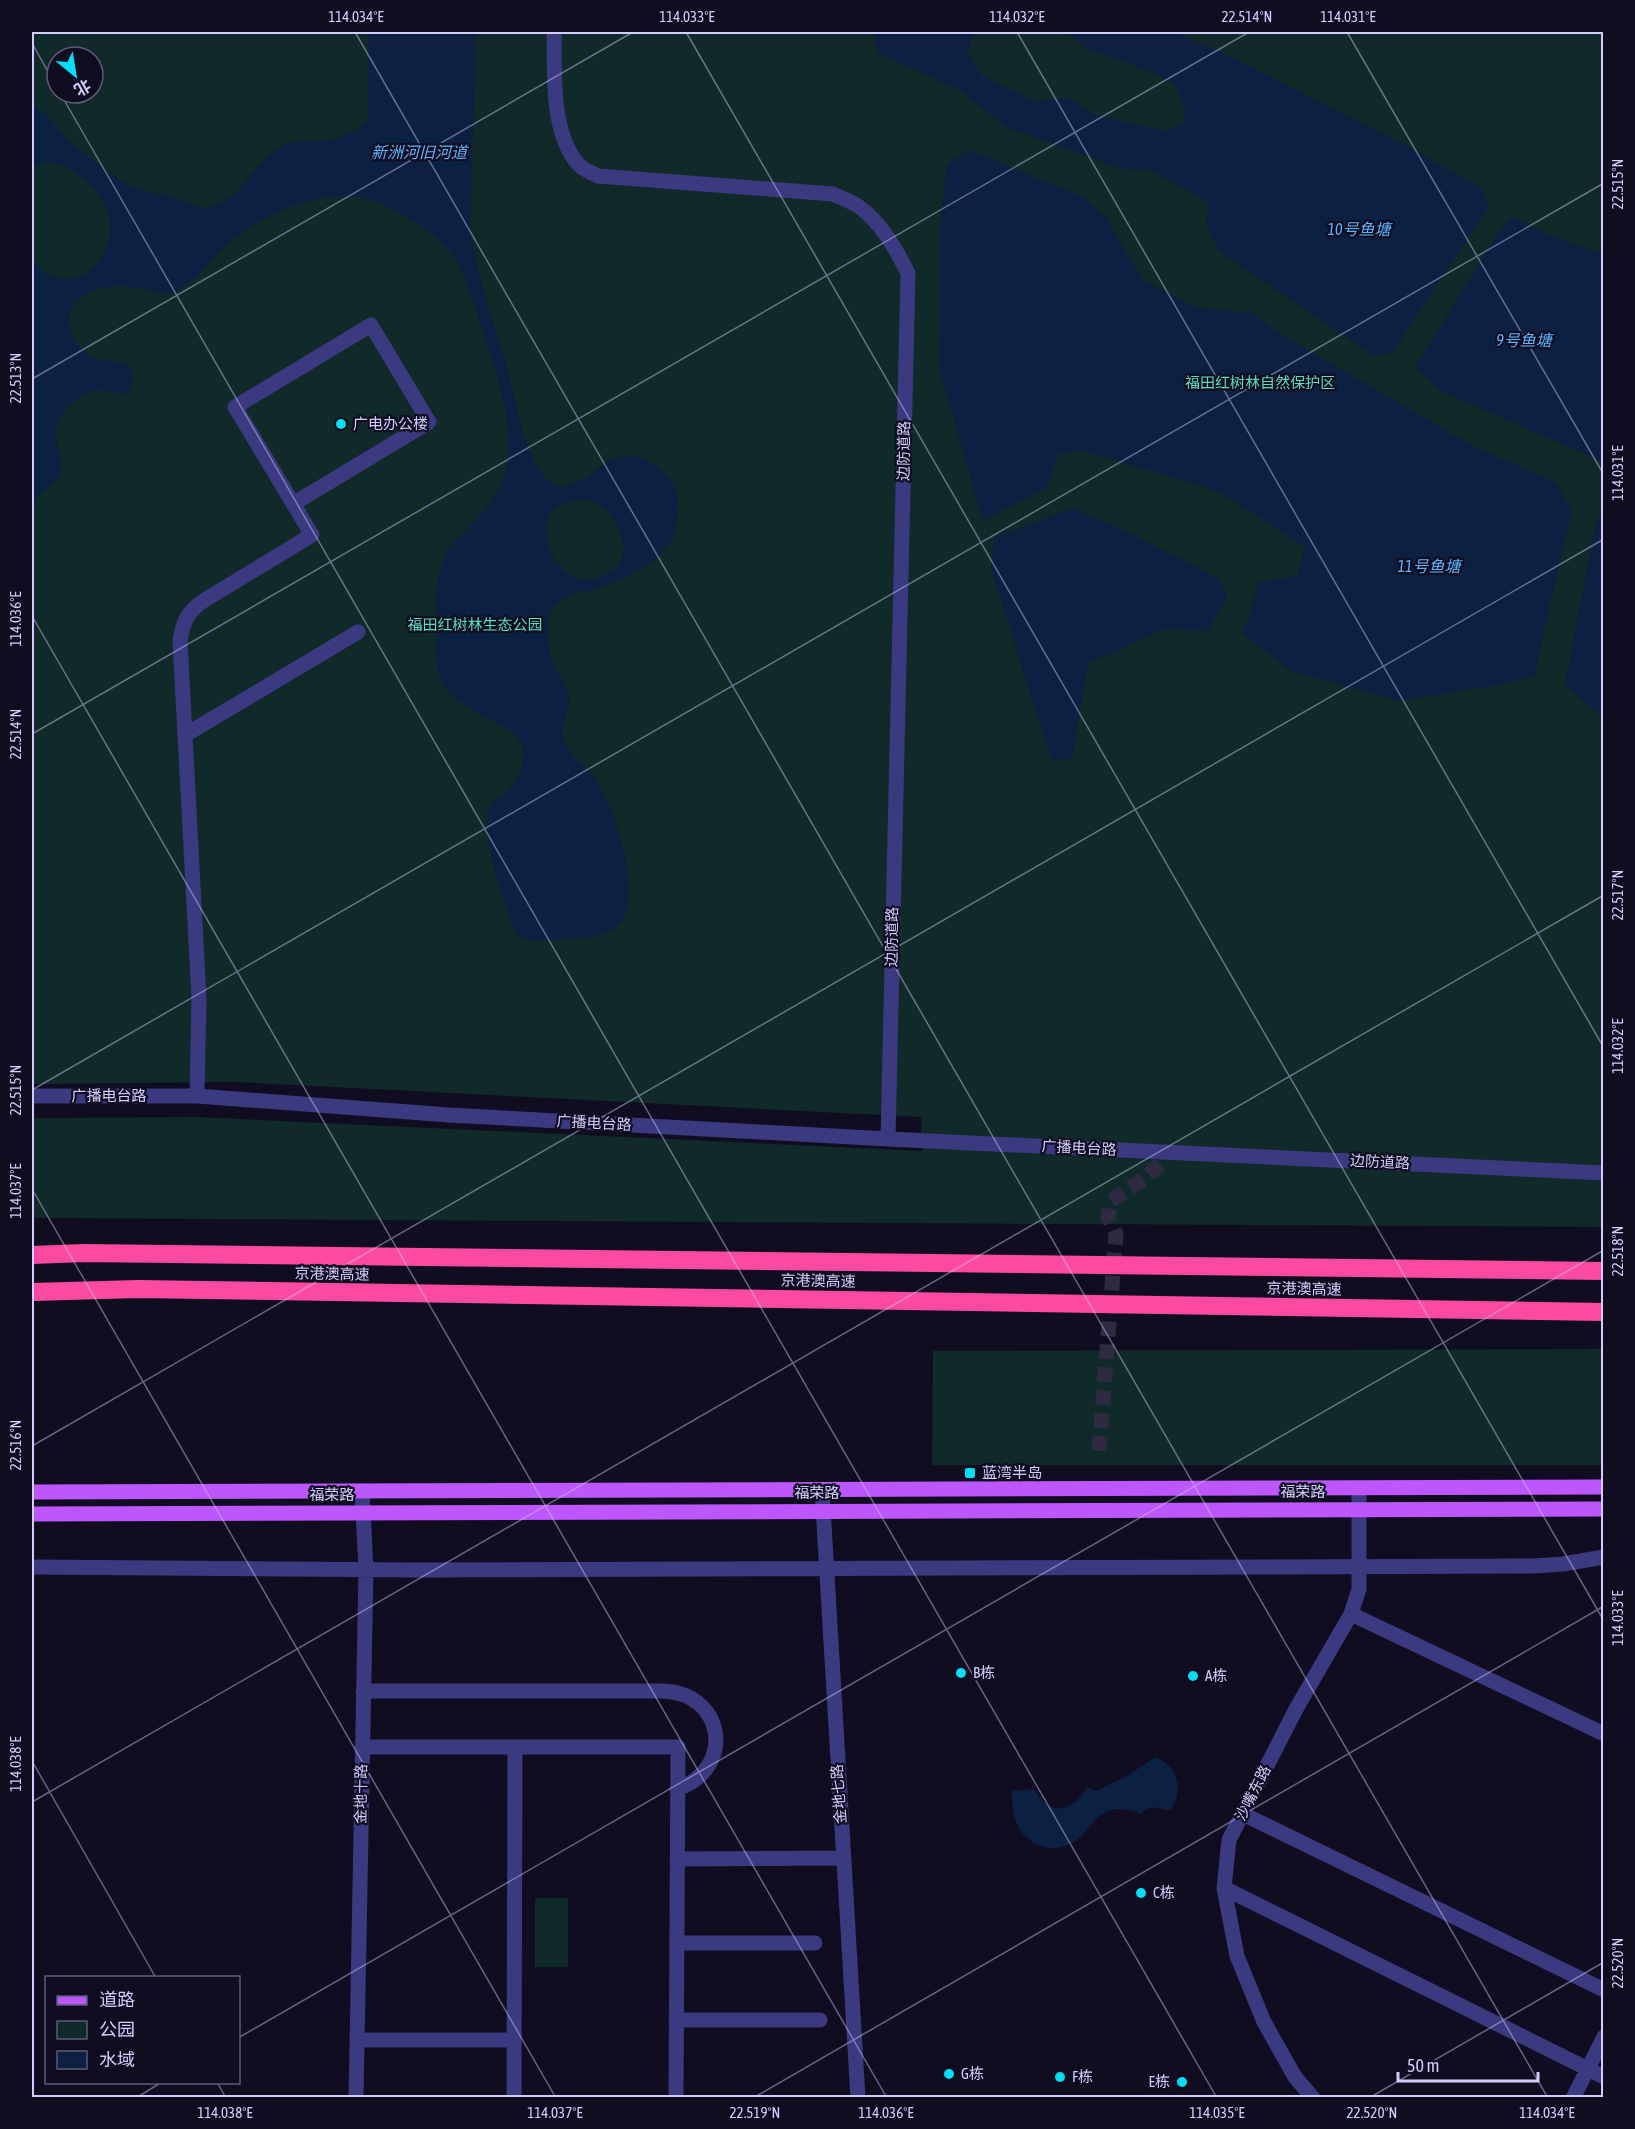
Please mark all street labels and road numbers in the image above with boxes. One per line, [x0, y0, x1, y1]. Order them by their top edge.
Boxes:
street label: 边防道路 [894, 421, 913, 481]
street label: 边防道路 [882, 907, 901, 967]
street label: 广播电台路 [71, 1087, 147, 1104]
street label: 广播电台路 [556, 1112, 632, 1133]
street label: 广播电台路 [1041, 1137, 1117, 1158]
street label: 边防道路 [1350, 1151, 1410, 1172]
street label: 京港澳高速 [294, 1264, 370, 1283]
street label: 京港澳高速 [780, 1271, 856, 1290]
street label: 京港澳高速 [1266, 1279, 1342, 1298]
street label: 福荣路 [1280, 1483, 1326, 1500]
street label: 福荣路 [794, 1484, 840, 1501]
street label: 福荣路 [309, 1486, 355, 1503]
street label: 沙嘴东路 [1231, 1762, 1274, 1823]
street label: 金地十路 [351, 1764, 370, 1824]
street label: 金地七路 [828, 1764, 849, 1825]

